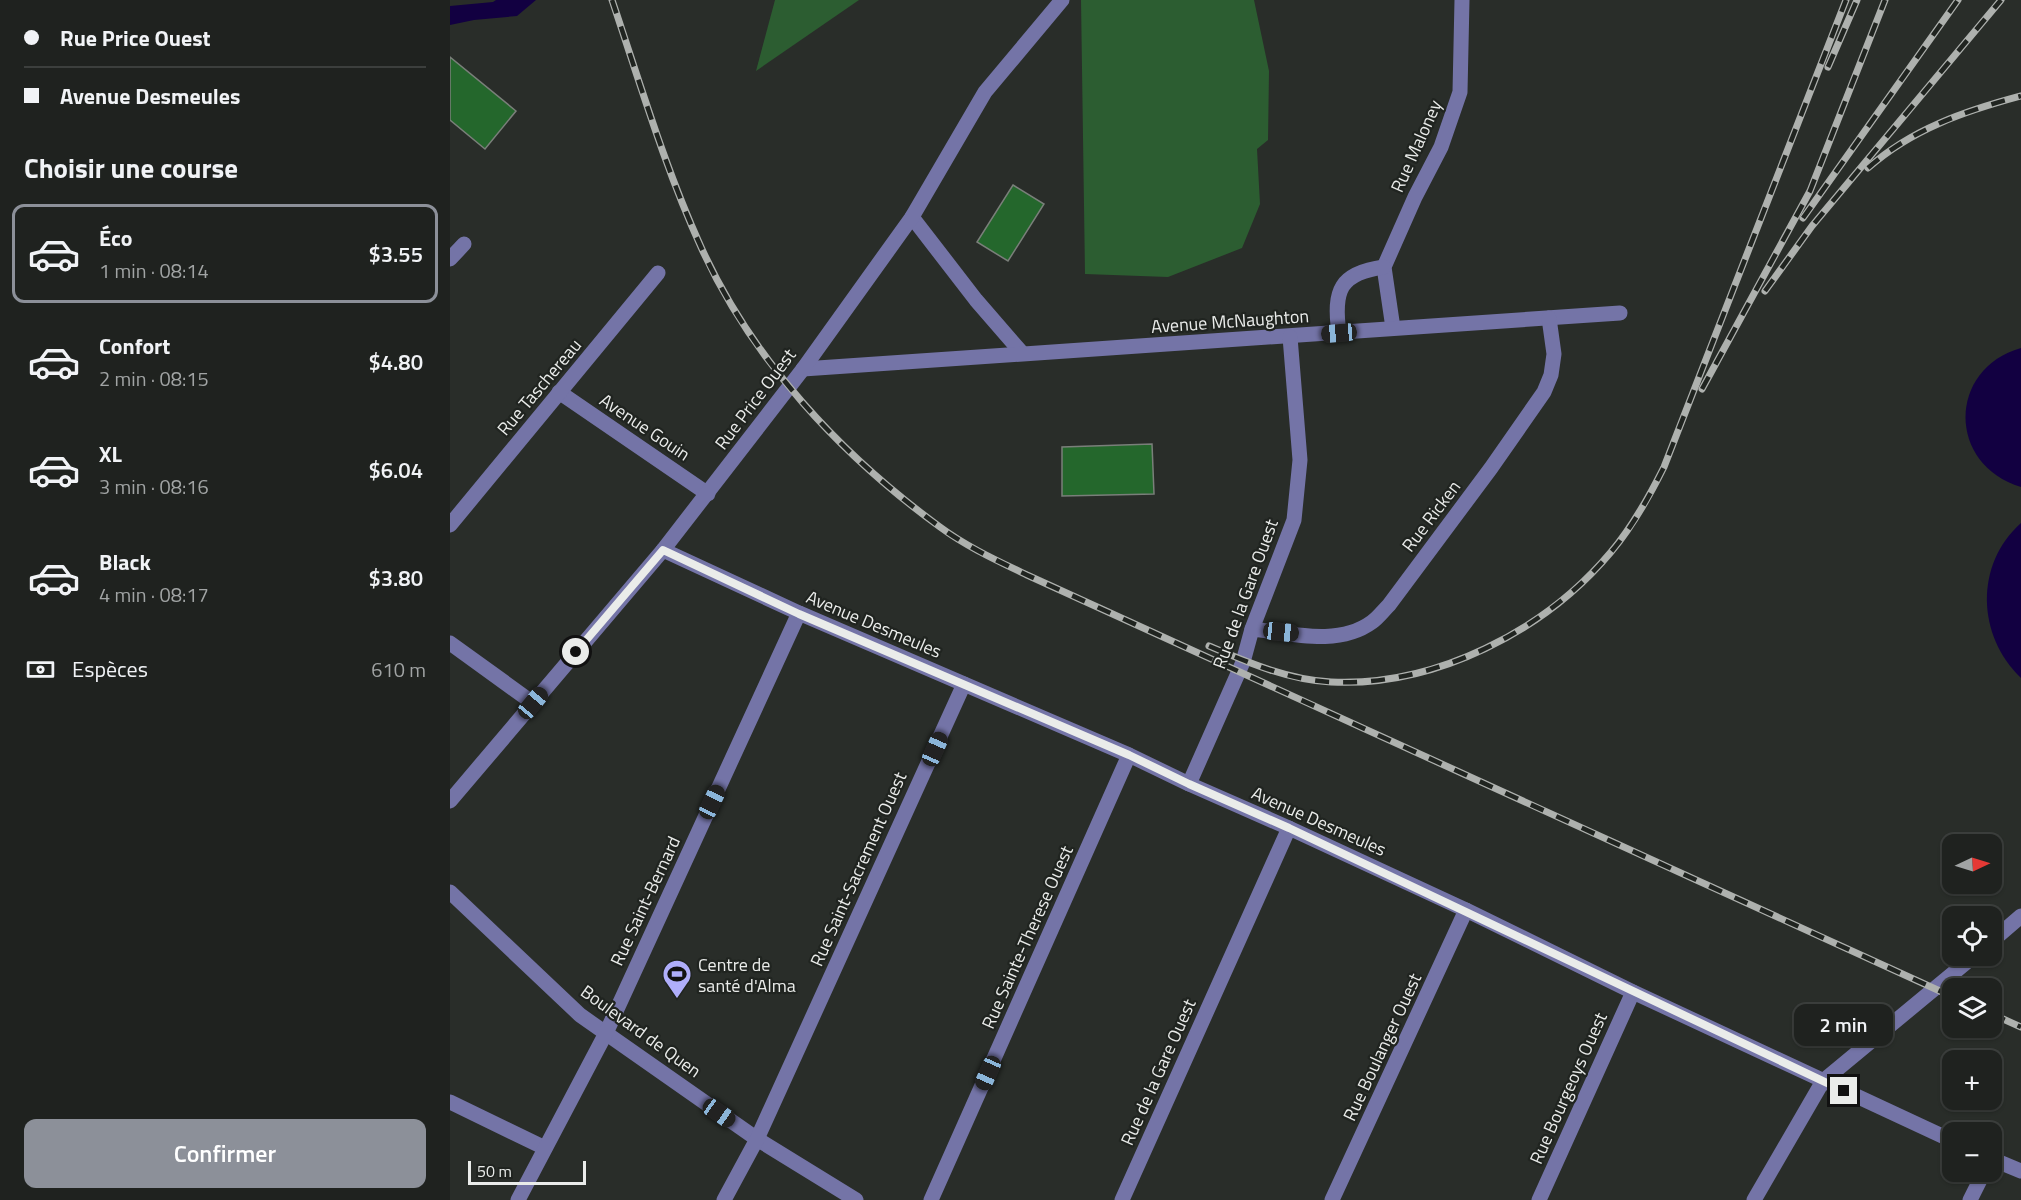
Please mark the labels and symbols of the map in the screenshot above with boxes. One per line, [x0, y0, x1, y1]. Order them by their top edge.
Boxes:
street label: Rue Maloney [1384, 95, 1449, 197]
street label: Avenue McNaughton [1150, 302, 1310, 340]
car [1320, 322, 1358, 344]
street label: Rue Taschereau [490, 333, 588, 441]
street label: Rue Price Ouest [708, 342, 802, 455]
street label: Avenue Gouin [594, 387, 696, 467]
street label: Rue Ricken [1395, 474, 1467, 558]
street label: Rue de la Gare Ouest [1205, 515, 1285, 673]
street label: Avenue Desmeules [802, 583, 946, 665]
car [1262, 621, 1300, 643]
route start [562, 638, 589, 665]
car [515, 683, 551, 723]
car [919, 729, 951, 769]
street label: Rue Saint-Sacrement Ouest [803, 767, 913, 971]
street label: Avenue Desmeules [1247, 779, 1391, 863]
car [696, 782, 728, 822]
street label: Rue Saint-Bernard [603, 832, 687, 970]
north arrow [1942, 834, 2002, 894]
street label: Rue Sainte-Therese Ouest [974, 840, 1080, 1033]
place label: Centre de santé d'Alma [698, 951, 796, 999]
sports icon: Centre de santé d'Alma [661, 958, 693, 1000]
street label: Rue Boulanger Ouest [1336, 968, 1428, 1125]
street label: Boulevard de Quen [575, 978, 707, 1084]
street label: Rue de la Gare Ouest [1114, 994, 1203, 1150]
callout: 2 min [1794, 1004, 1894, 1046]
street label: Rue Bourgeoys Ouest [1522, 1007, 1614, 1168]
car [972, 1053, 1004, 1093]
route end [1830, 1077, 1857, 1104]
car [699, 1095, 739, 1131]
scale bar [468, 1158, 586, 1186]

